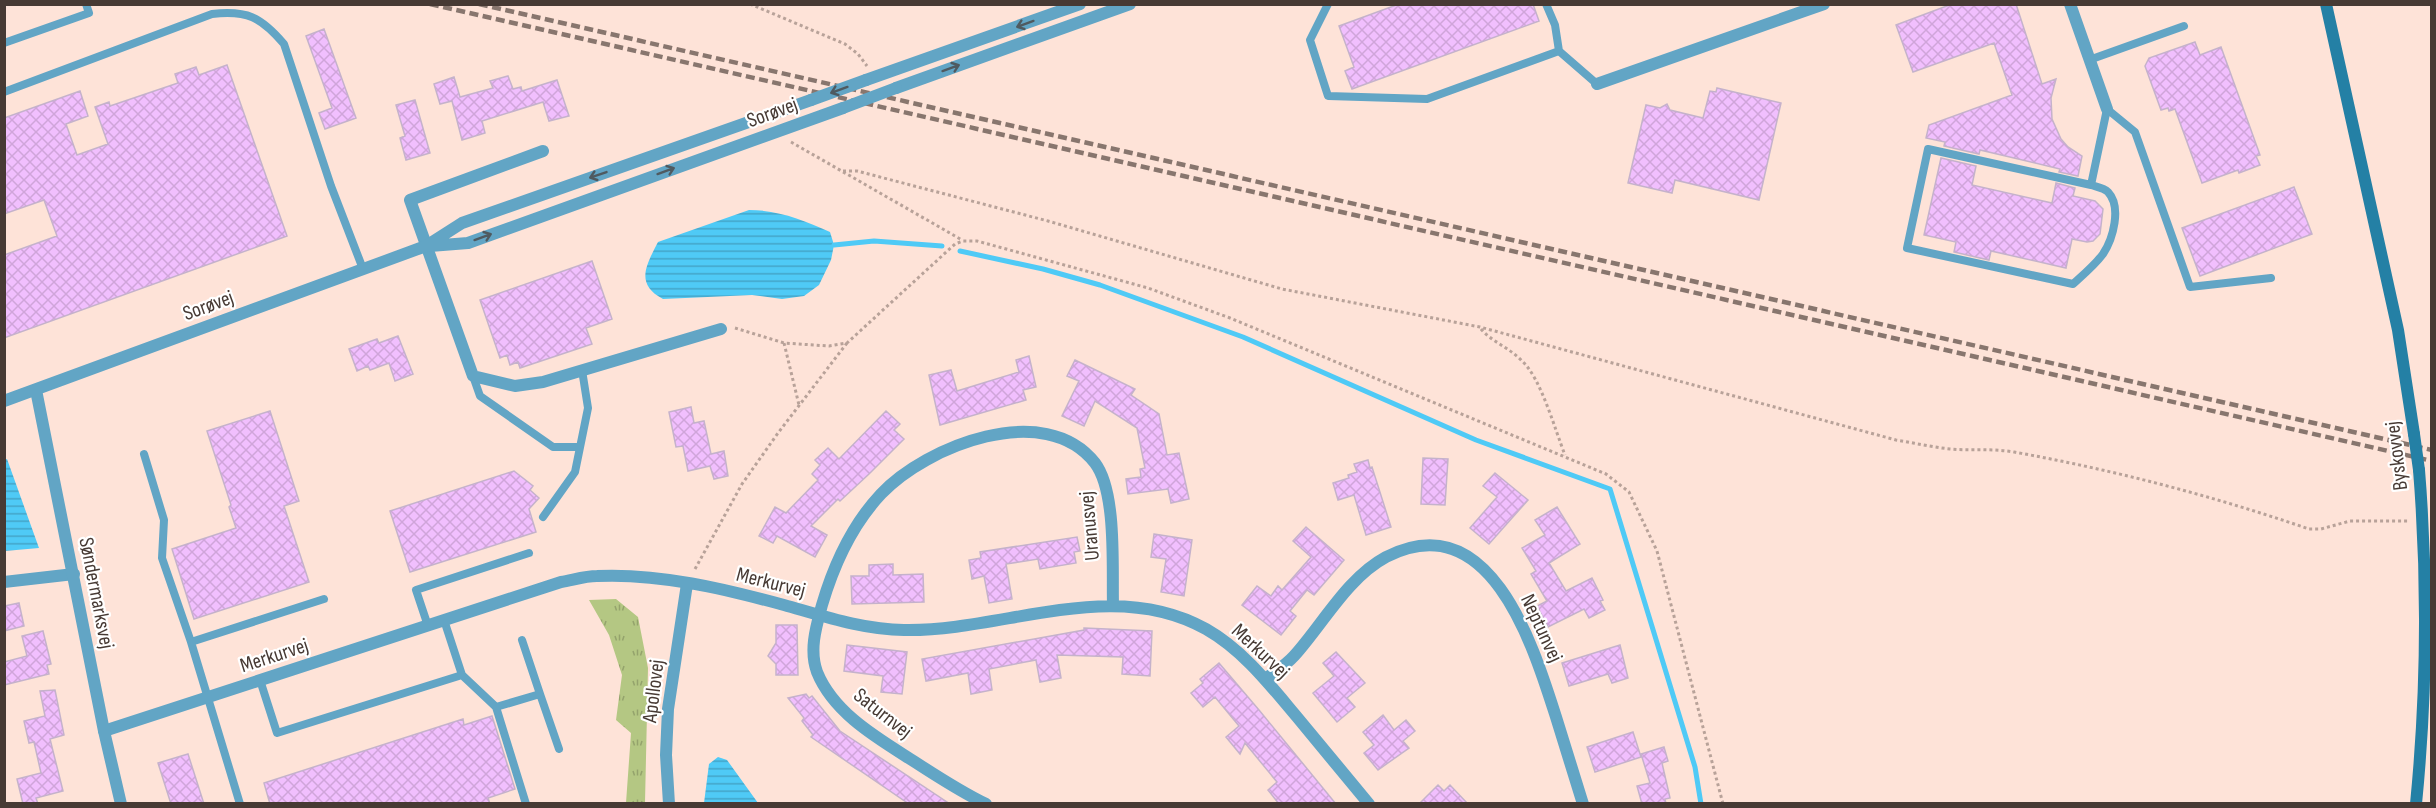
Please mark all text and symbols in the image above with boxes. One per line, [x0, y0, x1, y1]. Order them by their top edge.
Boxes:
one-way arrow [1016, 20, 1035, 31]
one-way arrow [941, 61, 960, 72]
one-way arrow [830, 86, 849, 97]
street label: Sorøvej [743, 92, 801, 133]
one-way arrow [657, 165, 675, 176]
one-way arrow [589, 171, 608, 182]
one-way arrow [473, 231, 492, 242]
street label: Sorøvej [179, 285, 237, 326]
street label: Byskovvej [2380, 420, 2413, 492]
street label: Uranusvej [1074, 490, 1105, 562]
street label: Søndermarksvej [73, 535, 120, 651]
street label: Merkurvej [734, 562, 808, 603]
street label: Neptunvej [1515, 590, 1568, 666]
street label: Merkurvej [1226, 618, 1295, 684]
street label: Merkurvej [237, 633, 311, 678]
street label: Apollovej [637, 658, 670, 725]
street label: Saturnvej [848, 683, 917, 744]

